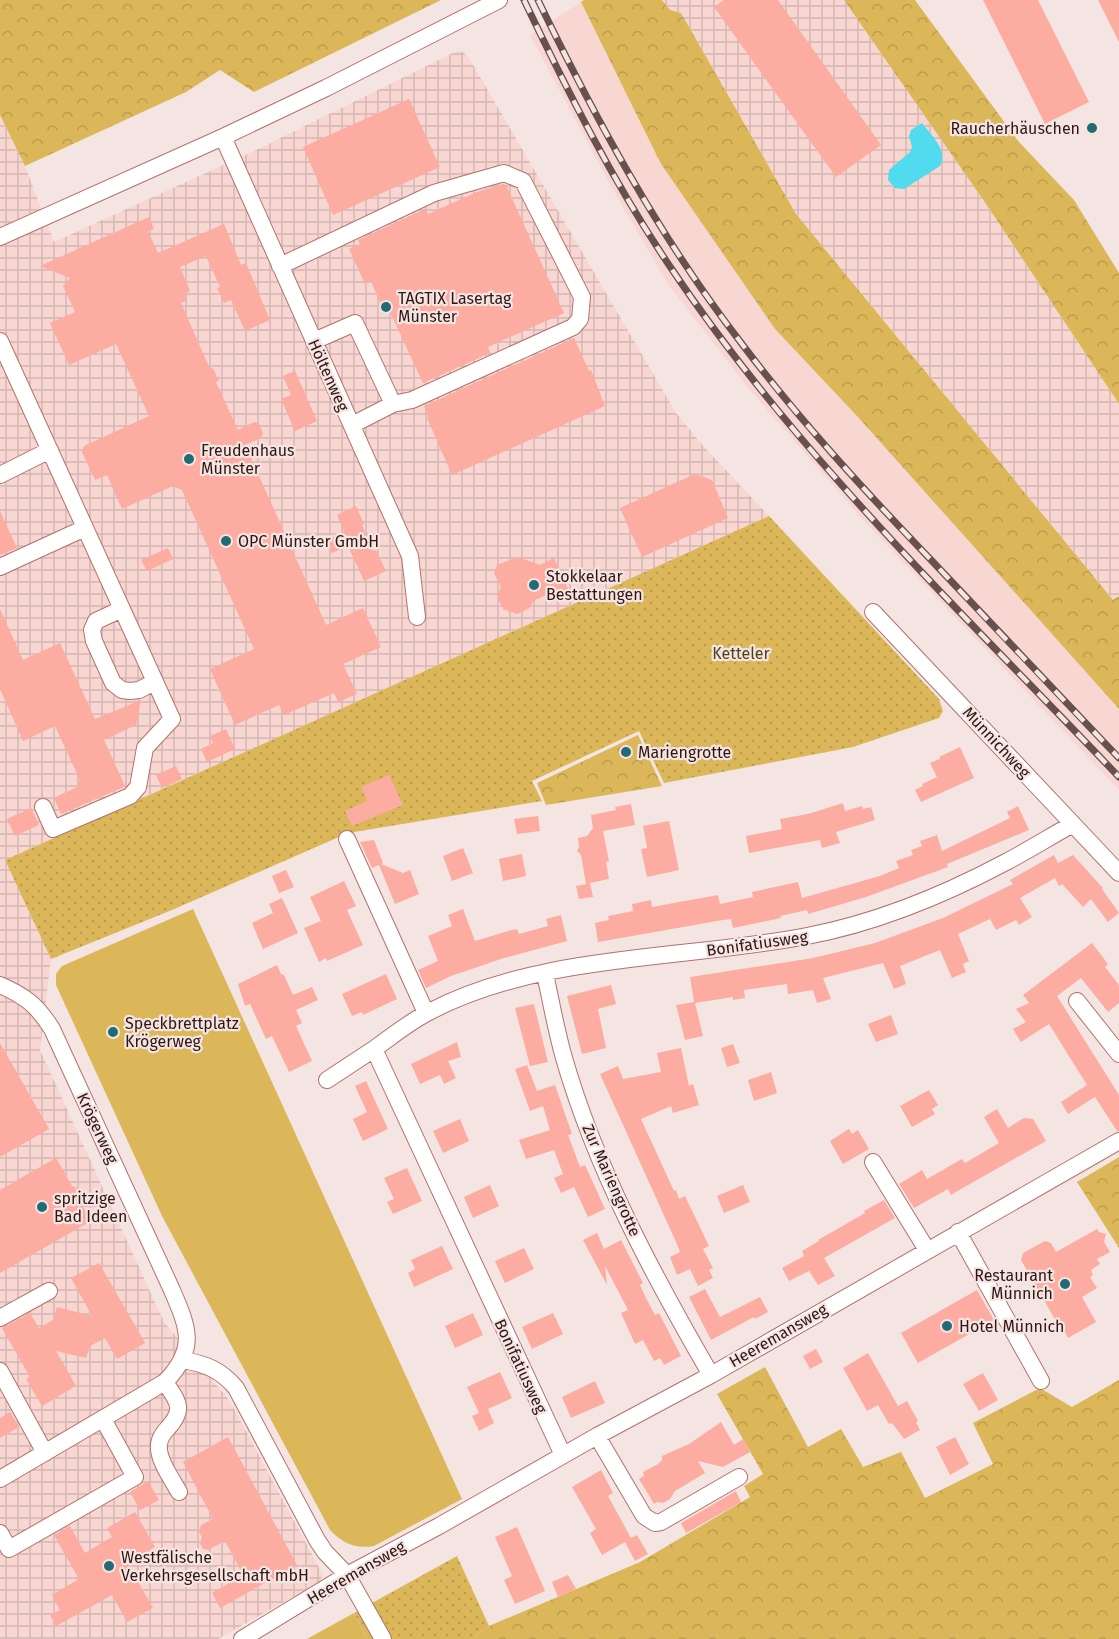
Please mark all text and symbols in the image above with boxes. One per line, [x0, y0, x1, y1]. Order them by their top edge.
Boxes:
place label: Raucherhäuschen [951, 119, 1080, 138]
marker: Raucherhäuschen [1085, 121, 1099, 135]
place label: TAGTIX Lasertag Münster [398, 289, 512, 326]
marker: TAGTIX Lasertag Münster [379, 300, 393, 314]
street label: Höltenweg [304, 336, 353, 415]
place label: Freudenhaus Münster [201, 441, 295, 478]
marker: Freudenhaus Münster [182, 452, 196, 466]
place label: OPC Münster GmbH [238, 532, 379, 551]
marker: OPC Münster GmbH [219, 534, 233, 548]
place label: Stokkelaar Bestattungen [546, 567, 643, 604]
marker: Stokkelaar Bestattungen [527, 578, 541, 592]
park label: Ketteler [712, 644, 771, 663]
street label: Münnichweg [959, 703, 1035, 782]
place label: Mariengrotte [638, 743, 731, 762]
marker: Mariengrotte [619, 745, 633, 759]
street label: Bonifatiusweg [705, 927, 810, 960]
place label: Speckbrettplatz Krögerweg [125, 1014, 239, 1051]
marker: Speckbrettplatz Krögerweg [106, 1025, 120, 1039]
street label: Krögerweg [73, 1090, 122, 1167]
street label: Zur Mariengrotte [578, 1121, 645, 1239]
place label: spritzige Bad Ideen [54, 1189, 127, 1226]
marker: spritzige Bad Ideen [35, 1200, 49, 1214]
place label: Restaurant Münnich [974, 1266, 1053, 1303]
marker: Restaurant Münnich [1058, 1277, 1072, 1291]
street label: Heeremansweg [726, 1299, 831, 1371]
street label: Bonifatiusweg [490, 1316, 551, 1417]
place label: Hotel Münnich [959, 1317, 1064, 1336]
marker: Hotel Münnich [940, 1319, 954, 1333]
street label: Heeremansweg [304, 1536, 409, 1608]
place label: Westfälische Verkehrsgesellschaft mbH [121, 1548, 309, 1585]
marker: Westfälische Verkehrsgesellschaft mbH [102, 1559, 116, 1573]

